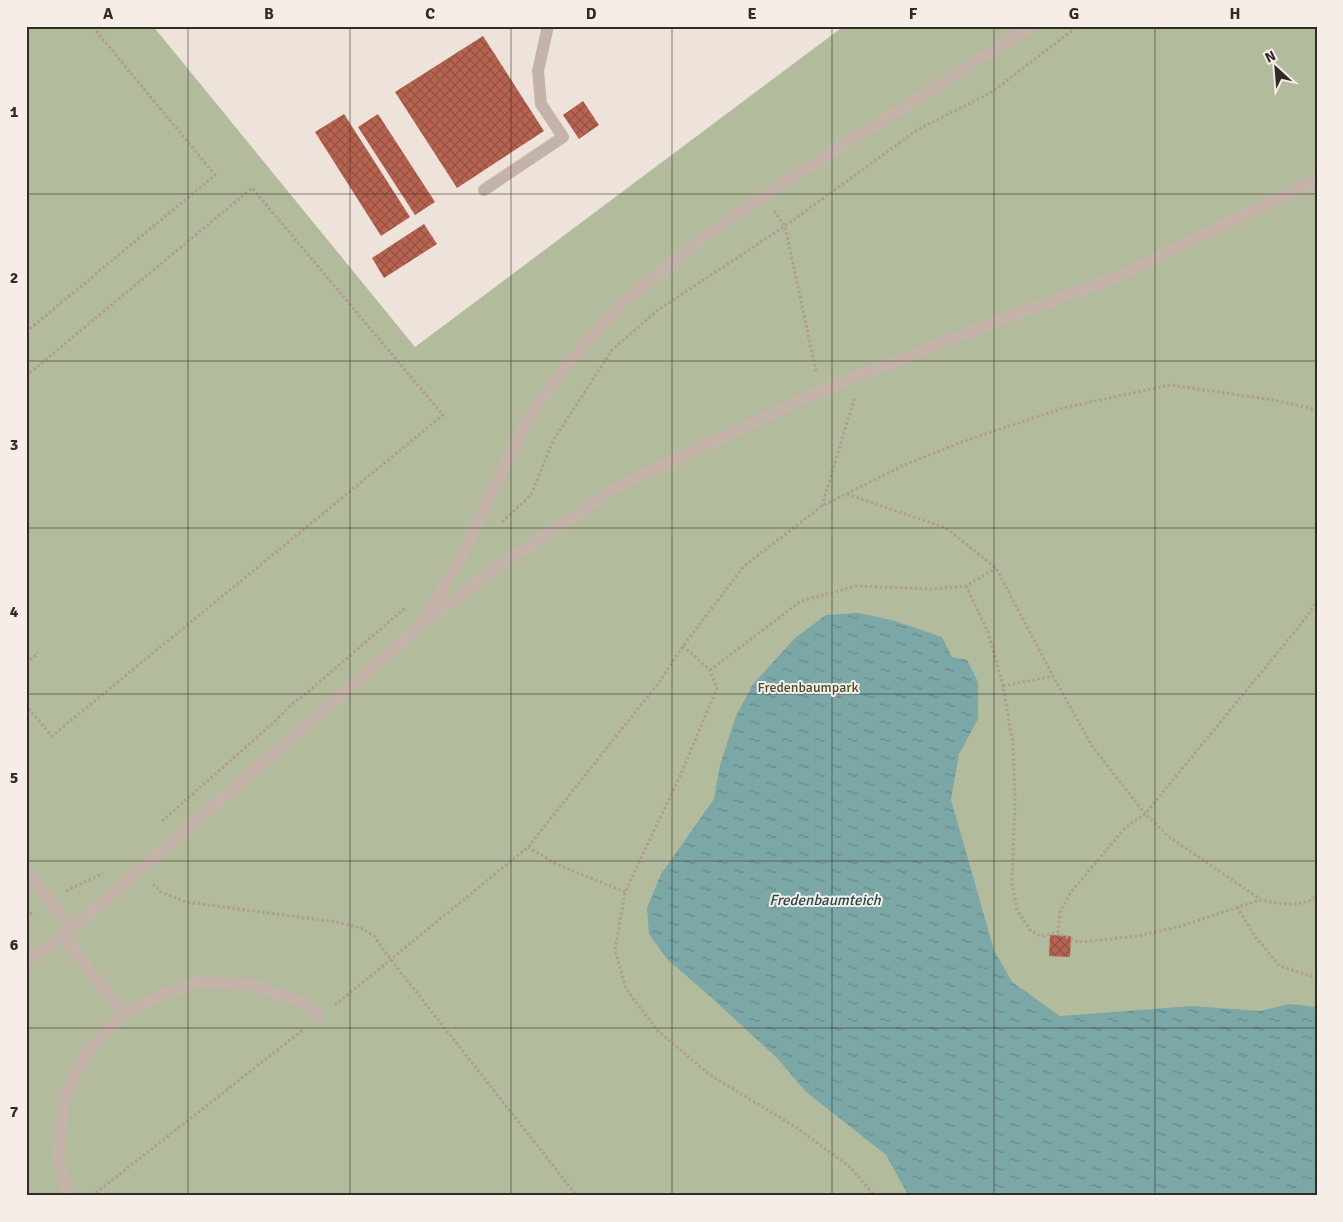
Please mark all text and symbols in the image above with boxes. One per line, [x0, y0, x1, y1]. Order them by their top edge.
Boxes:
text: A [103, 4, 114, 24]
text: B [264, 4, 274, 24]
text: C [425, 4, 435, 24]
text: D [586, 4, 597, 24]
text: E [747, 4, 757, 24]
text: F [909, 4, 918, 24]
text: G [1069, 4, 1079, 24]
text: H [1230, 4, 1240, 24]
north arrow [1250, 42, 1300, 92]
text: N [1262, 47, 1279, 67]
text: 1 [10, 102, 19, 122]
text: 2 [10, 268, 18, 288]
text: 3 [10, 435, 18, 455]
text: 4 [10, 602, 19, 622]
park label: Fredenbaumpark [758, 679, 858, 696]
text: 5 [10, 768, 18, 788]
water label: Fredenbaumteich [769, 891, 882, 909]
text: 6 [10, 935, 19, 955]
text: 7 [10, 1102, 19, 1122]

